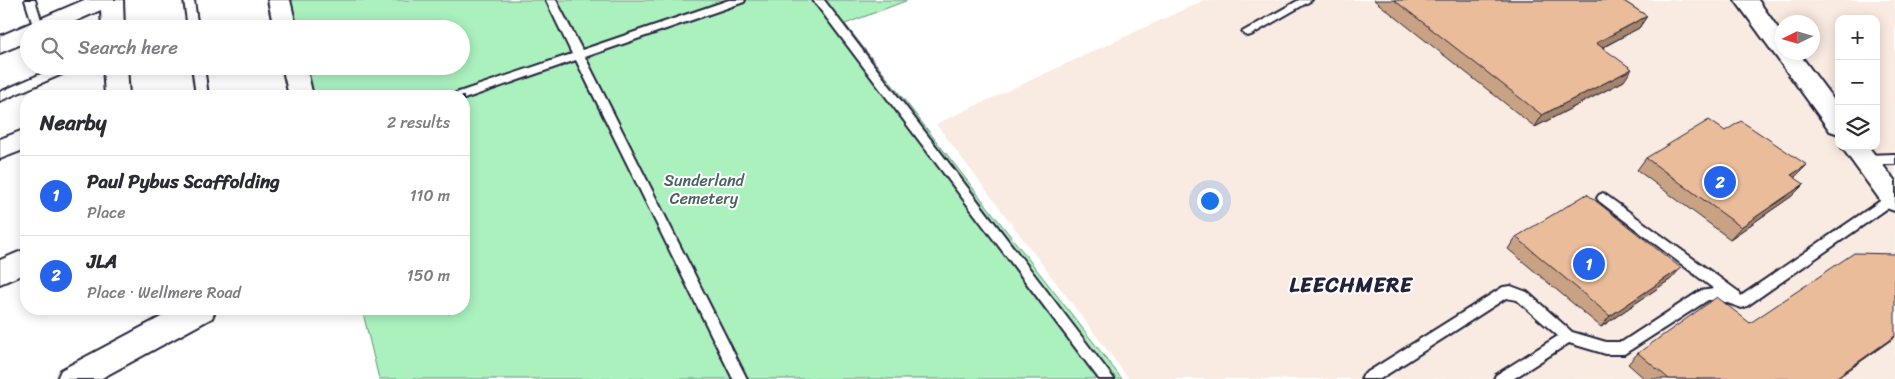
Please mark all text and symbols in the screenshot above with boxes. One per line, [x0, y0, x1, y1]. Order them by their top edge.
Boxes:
north arrow [1775, 15, 1820, 60]
map controls [1835, 15, 1880, 150]
button: + [1835, 15, 1880, 60]
search box [20, 20, 470, 75]
text: Search here [78, 31, 178, 64]
icon: search [38, 34, 66, 62]
button: − [1835, 60, 1880, 105]
text: Nearby [40, 104, 106, 142]
button: layers [1835, 105, 1880, 150]
text: 2 results [387, 108, 450, 137]
pin: 2 [1704, 163, 1736, 201]
text: Paul Pybus Scaffolding [87, 165, 280, 198]
park label: Sunderland Cemetery [664, 166, 746, 213]
text: 1 [53, 181, 59, 210]
text: 110 m [410, 181, 450, 210]
your location [1197, 188, 1223, 214]
text: Place [87, 198, 126, 227]
text: JLA [87, 245, 117, 278]
pin: 1 [1573, 245, 1605, 283]
text: 2 [51, 261, 61, 290]
text: 150 m [407, 261, 450, 290]
district label: LEECHMERE [1289, 266, 1414, 304]
text: Place · Wellmere Road [87, 278, 241, 307]

